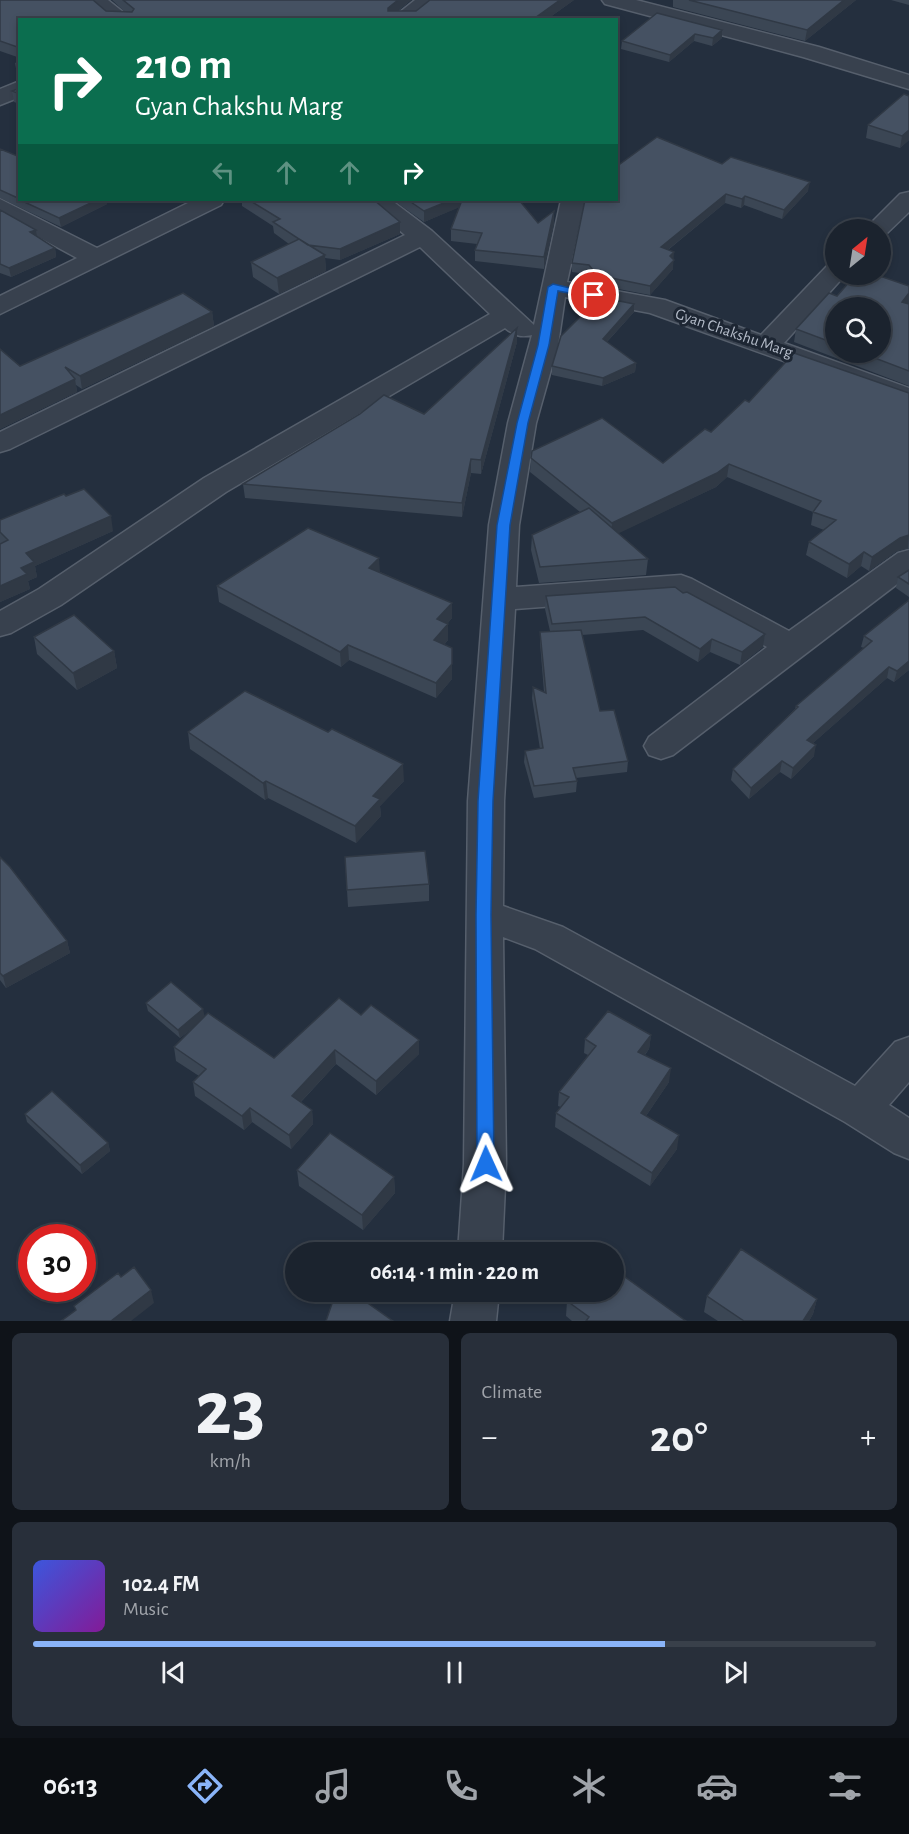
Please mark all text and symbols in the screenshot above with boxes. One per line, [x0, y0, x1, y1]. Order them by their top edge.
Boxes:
icon: right [36, 42, 114, 120]
text: 210 m [135, 44, 232, 86]
text: Gyan Chakshu Marg [135, 93, 343, 120]
icon: left [207, 156, 240, 189]
icon: ahead [270, 156, 303, 189]
icon: ahead [333, 156, 366, 189]
icon: right [396, 156, 429, 189]
north arrow [825, 219, 891, 285]
map controls [825, 219, 891, 363]
pin [568, 269, 619, 320]
icon: arrive [577, 278, 610, 311]
button: search [825, 297, 891, 363]
street label: Gyan Chakshu Marg [673, 305, 795, 362]
position arrow [454, 1132, 518, 1196]
speed limit sign: 30 [18, 1224, 96, 1302]
text: 06:14 · 1 min · 220 m [370, 1261, 539, 1283]
text: 23 [195, 1371, 265, 1449]
text: Climate [482, 1382, 542, 1402]
text: 20° [650, 1415, 708, 1460]
text: − [482, 1421, 497, 1454]
text: + [860, 1421, 876, 1454]
text: km/h [210, 1451, 251, 1471]
text: 102.4 FM [123, 1573, 200, 1595]
text: Music [123, 1599, 169, 1619]
icon: previous [157, 1656, 190, 1689]
icon: pause [438, 1656, 471, 1689]
icon: next [719, 1656, 752, 1689]
icon: directions [184, 1765, 226, 1807]
icon: music [312, 1765, 354, 1807]
icon: phone [440, 1765, 482, 1807]
icon: climate [568, 1765, 610, 1807]
icon: car [696, 1765, 738, 1807]
icon: filters [824, 1765, 866, 1807]
text: 06:13 [43, 1772, 98, 1799]

